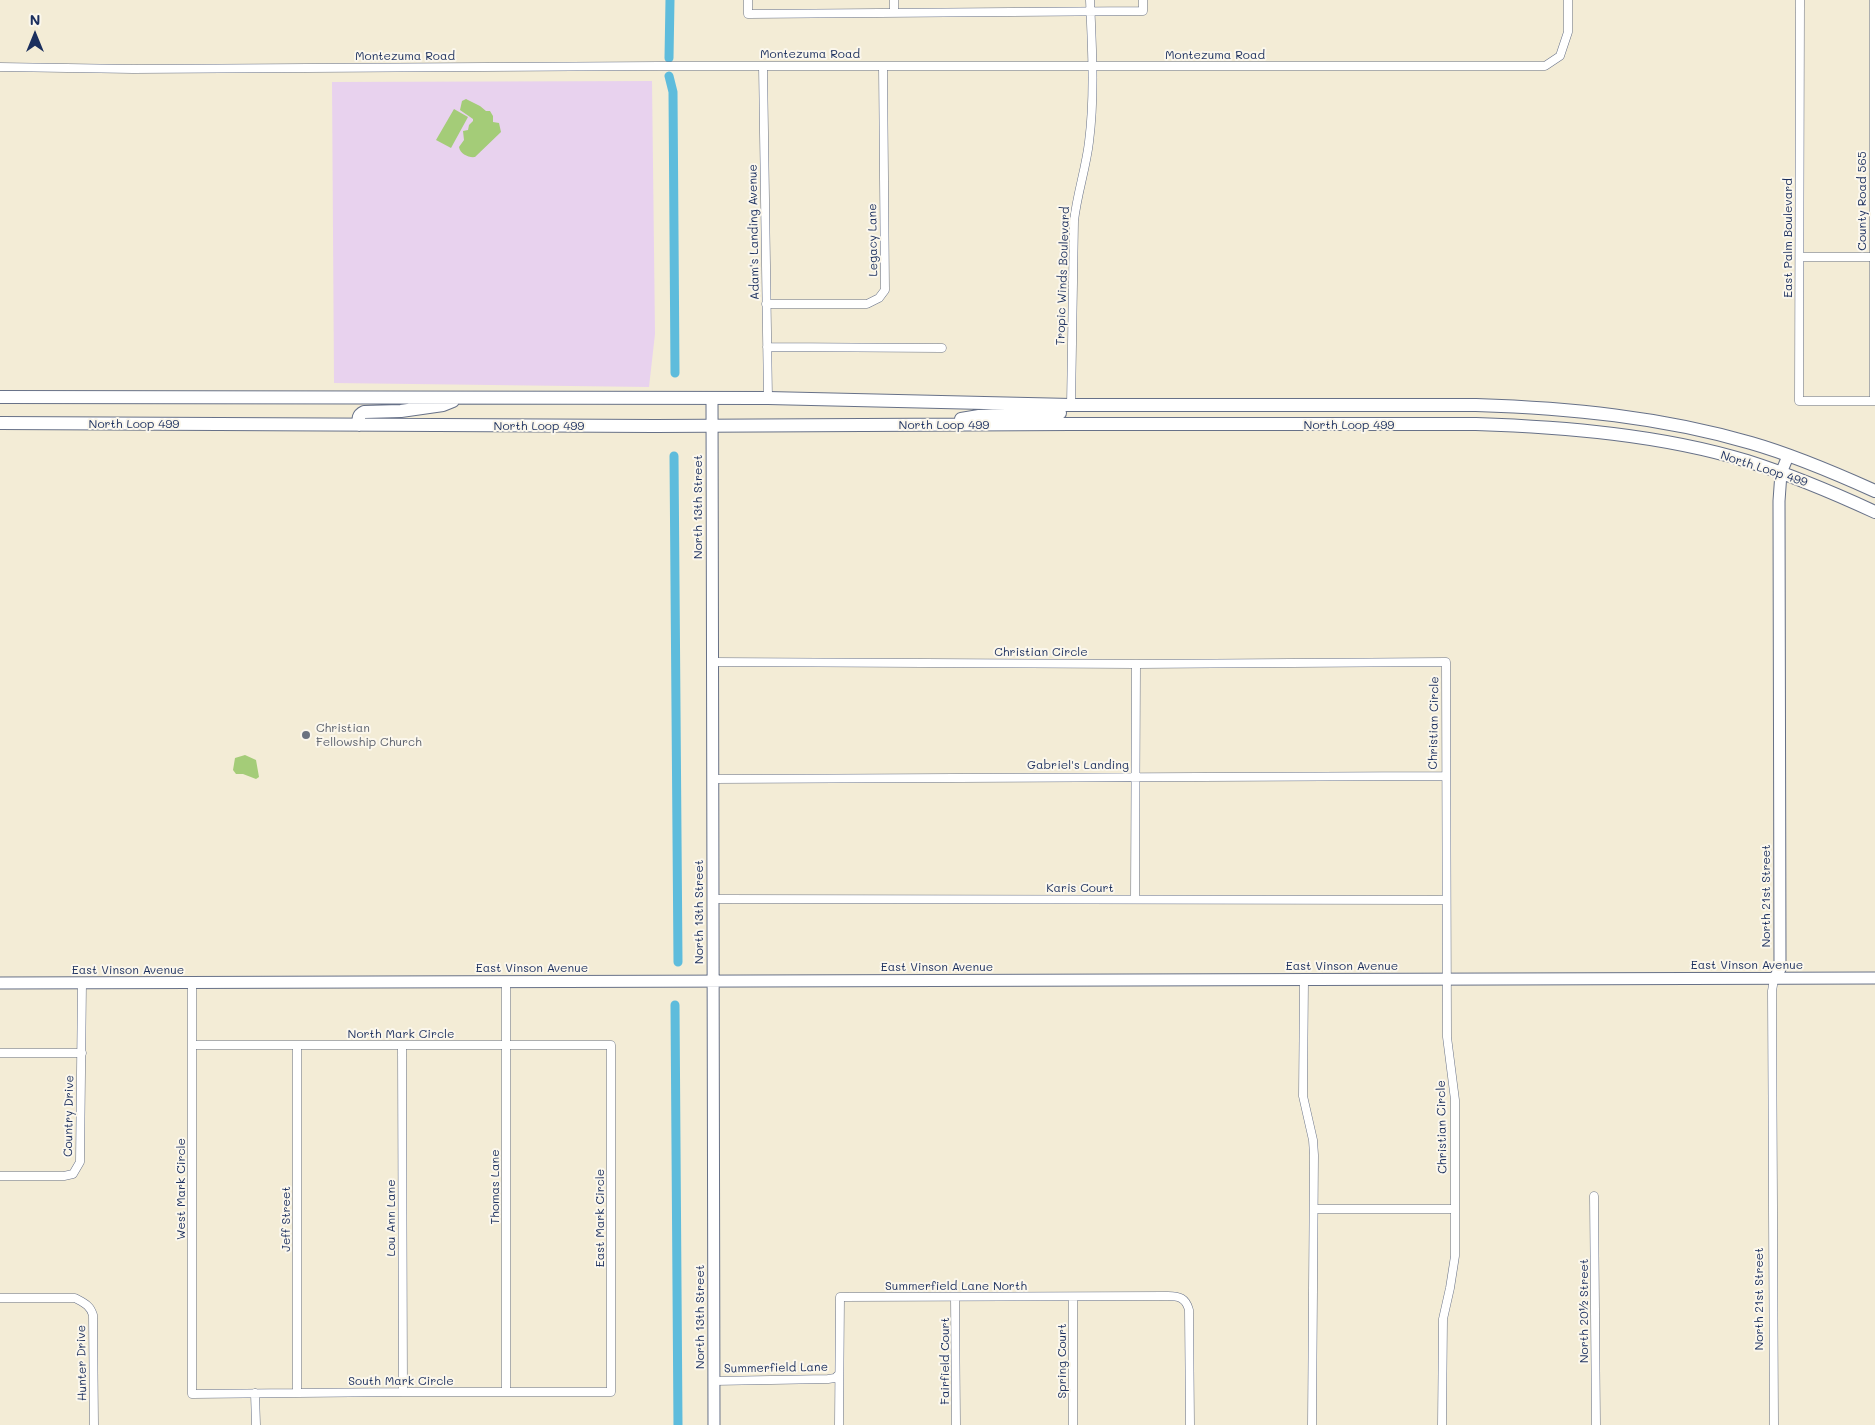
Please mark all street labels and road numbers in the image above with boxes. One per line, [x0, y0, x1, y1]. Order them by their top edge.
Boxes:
street label: Montezuma Road [760, 47, 860, 61]
street label: Montezuma Road [1165, 48, 1265, 62]
street label: Montezuma Road [355, 49, 455, 63]
street label: County Road 565 [1855, 151, 1869, 251]
street label: Adam's Landing Avenue [746, 164, 762, 300]
street label: East Palm Boulevard [1781, 178, 1795, 298]
street label: Legacy Lane [865, 203, 881, 277]
street label: Tropic Winds Boulevard [1053, 206, 1073, 346]
street label: North Loop 499 [89, 417, 179, 431]
street label: North Loop 499 [899, 418, 989, 432]
street label: North Loop 499 [1304, 418, 1394, 432]
street label: North Loop 499 [494, 419, 584, 433]
street label: North Loop 499 [1719, 448, 1809, 490]
street label: North 13th Street [691, 455, 705, 559]
street label: Christian Circle [994, 645, 1088, 659]
street label: Christian Circle [1426, 676, 1442, 770]
street label: Gabriel's Landing [1027, 758, 1129, 772]
street label: North 21st Street [1759, 844, 1773, 948]
street label: North 13th Street [692, 860, 706, 964]
street label: Karis Court [1046, 881, 1114, 895]
street label: East Vinson Avenue [1691, 958, 1803, 972]
street label: East Vinson Avenue [1286, 959, 1398, 973]
street label: East Vinson Avenue [881, 960, 993, 974]
street label: East Vinson Avenue [476, 961, 588, 975]
street label: East Vinson Avenue [72, 963, 184, 977]
street label: North Mark Circle [348, 1027, 454, 1041]
street label: Country Drive [61, 1075, 77, 1157]
street label: Christian Circle [1434, 1080, 1450, 1174]
street label: West Mark Circle [174, 1138, 188, 1240]
street label: Thomas Lane [488, 1149, 502, 1225]
street label: East Mark Circle [593, 1169, 607, 1267]
street label: Lou Ann Lane [384, 1179, 398, 1257]
street label: Jeff Street [279, 1186, 293, 1252]
street label: North 21st Street [1752, 1247, 1766, 1351]
street label: North 20½ Street [1577, 1259, 1591, 1363]
street label: North 13th Street [693, 1265, 707, 1369]
street label: Summerfield Lane North [885, 1279, 1027, 1293]
street label: Fairfield Court [938, 1317, 952, 1405]
street label: Spring Court [1055, 1324, 1069, 1398]
street label: Hunter Drive [74, 1325, 90, 1401]
street label: Summerfield Lane [724, 1360, 828, 1376]
street label: South Mark Circle [348, 1374, 454, 1388]

